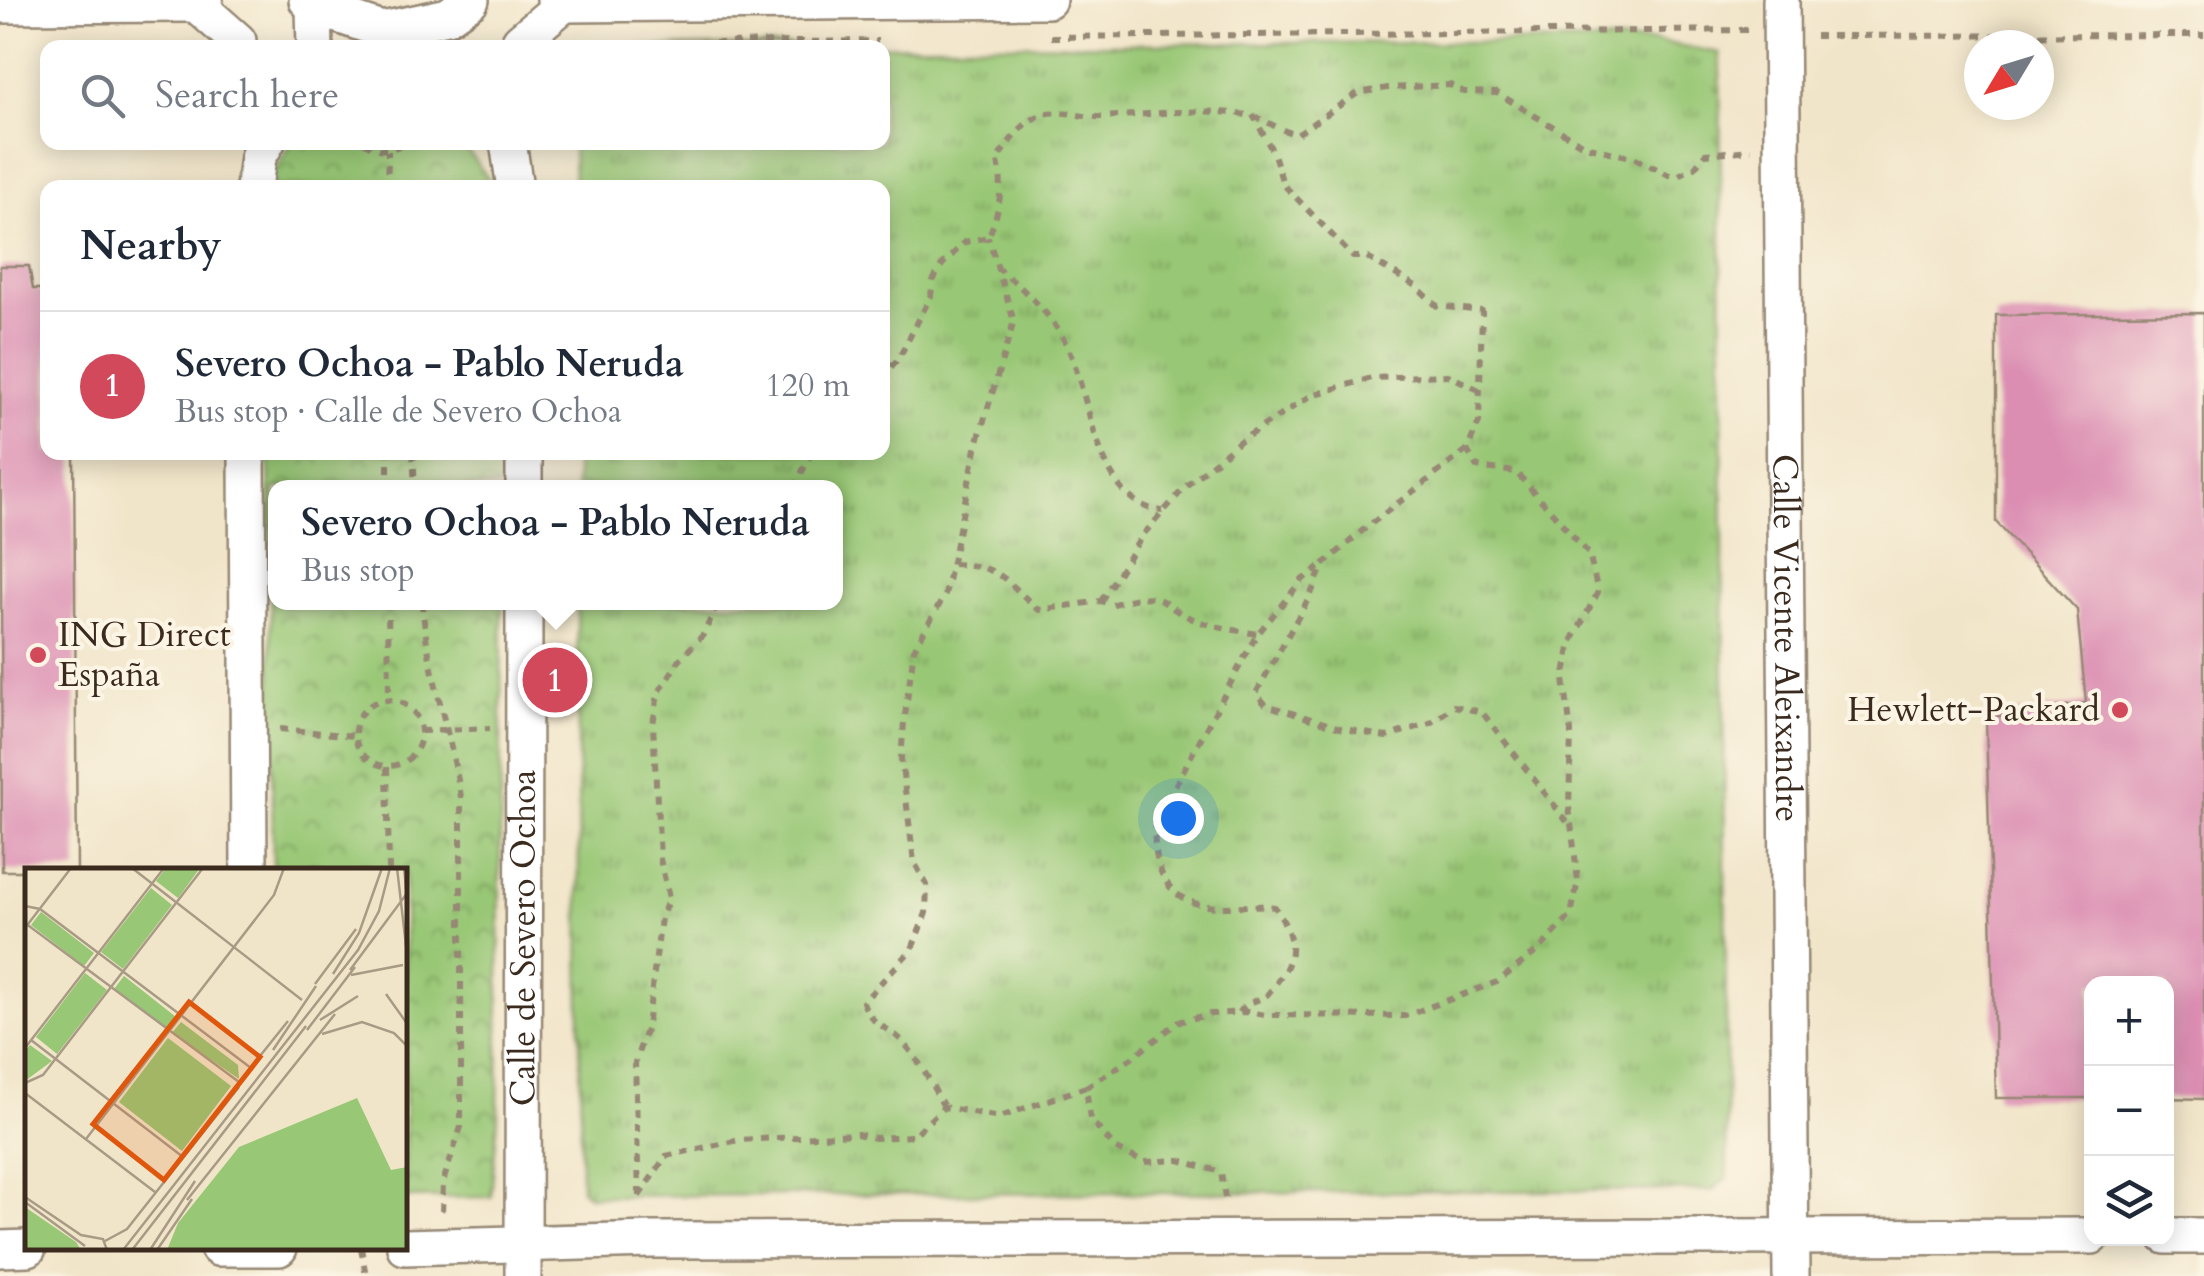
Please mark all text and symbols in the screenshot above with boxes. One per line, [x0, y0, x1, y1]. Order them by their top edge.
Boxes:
north arrow [1964, 30, 2054, 120]
search box [40, 40, 890, 150]
icon: search [75, 68, 130, 123]
text: Search here [155, 69, 339, 121]
text: Nearby [80, 217, 222, 274]
text: Severo Ochoa - Pablo Neruda [175, 338, 684, 390]
text: 1 [104, 364, 121, 408]
text: 120 m [765, 364, 850, 408]
text: Bus stop · Calle de Severo Ochoa [175, 390, 622, 434]
street label: Calle Vicente Aleixandre [1761, 454, 1811, 822]
popup [268, 480, 843, 610]
text: Severo Ochoa - Pablo Neruda [301, 497, 810, 549]
text: Bus stop [301, 549, 415, 593]
place label: ING Direct España [58, 611, 231, 699]
pin: 1 [522, 642, 588, 718]
marker: ING Direct España [27, 644, 49, 666]
place label: Hewlett-Packard [1847, 686, 2100, 734]
marker: Hewlett-Packard [2109, 699, 2131, 721]
street label: Calle de Severo Ochoa [499, 770, 548, 1106]
your location [1153, 793, 1204, 844]
inset map [25, 868, 408, 1251]
map controls [2084, 976, 2174, 1246]
button: + [2084, 976, 2174, 1066]
button: − [2084, 1066, 2174, 1156]
button: layers [2084, 1156, 2174, 1246]

